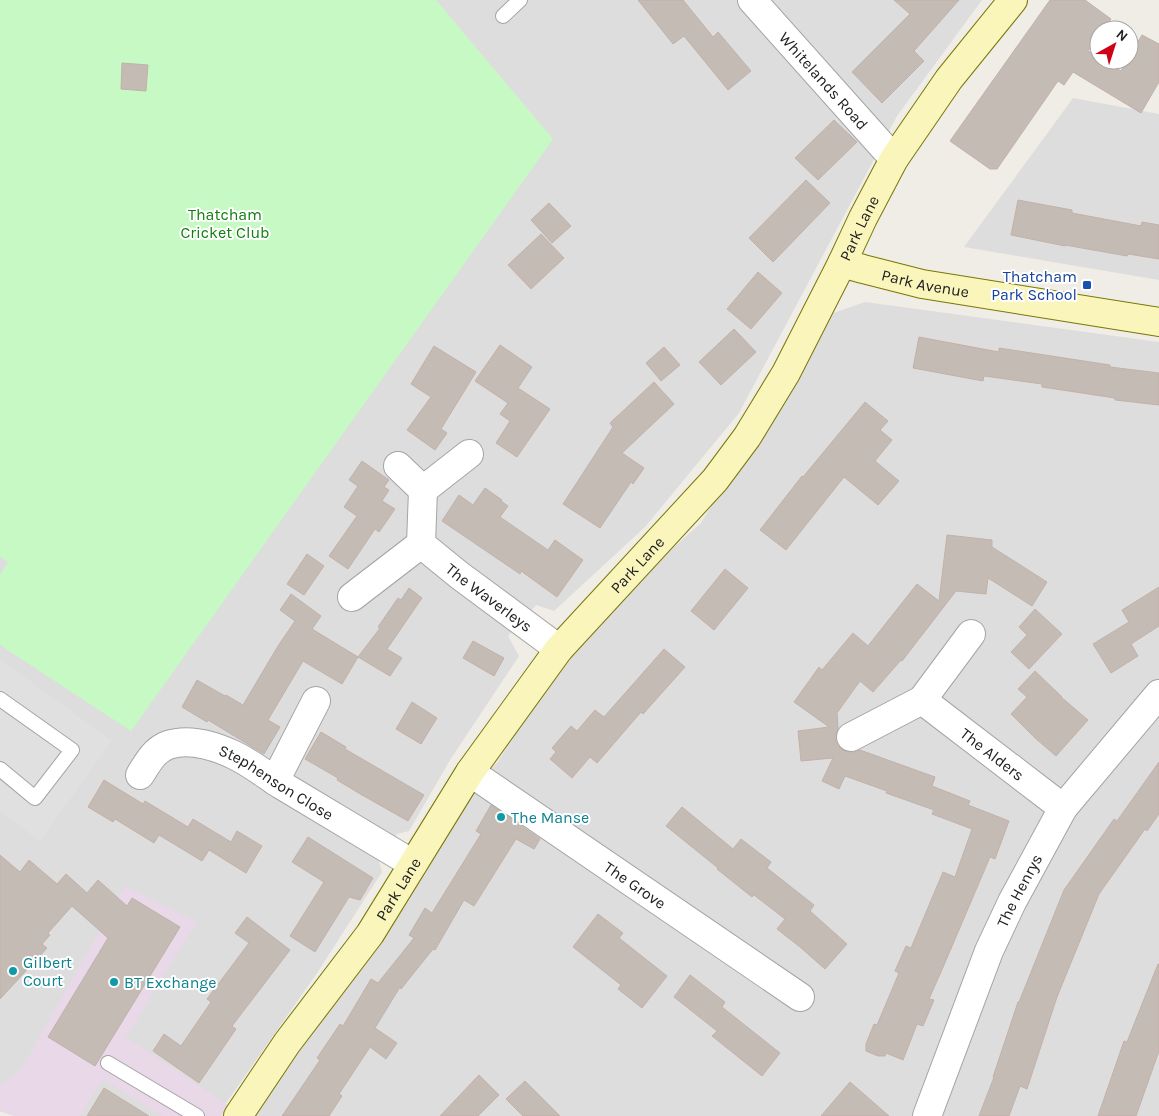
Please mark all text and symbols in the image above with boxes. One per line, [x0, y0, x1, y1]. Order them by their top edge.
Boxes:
north arrow [1089, 20, 1139, 70]
text: N [1113, 26, 1131, 45]
street label: Whitelands Road [775, 28, 873, 133]
street label: Park Lane [835, 192, 883, 264]
park label: Thatcham Cricket Club [180, 205, 270, 242]
street label: Park Avenue [880, 265, 971, 301]
place label: Thatcham Park School [991, 267, 1077, 304]
marker: Thatcham Park School [1081, 279, 1093, 291]
street label: Park Lane [606, 532, 668, 597]
street label: The Waverleys [442, 559, 536, 636]
street label: The Alders [957, 724, 1028, 784]
street label: Stephenson Close [216, 740, 337, 824]
place label: The Manse [511, 808, 589, 827]
marker: The Manse [495, 811, 507, 823]
street label: The Henrys [992, 850, 1046, 930]
street label: Park Lane [371, 854, 424, 924]
street label: The Grove [601, 857, 670, 912]
place label: Gilbert Court [23, 953, 72, 990]
marker: Gilbert Court [7, 965, 19, 977]
place label: BT Exchange [124, 973, 217, 992]
marker: BT Exchange [108, 976, 120, 988]

